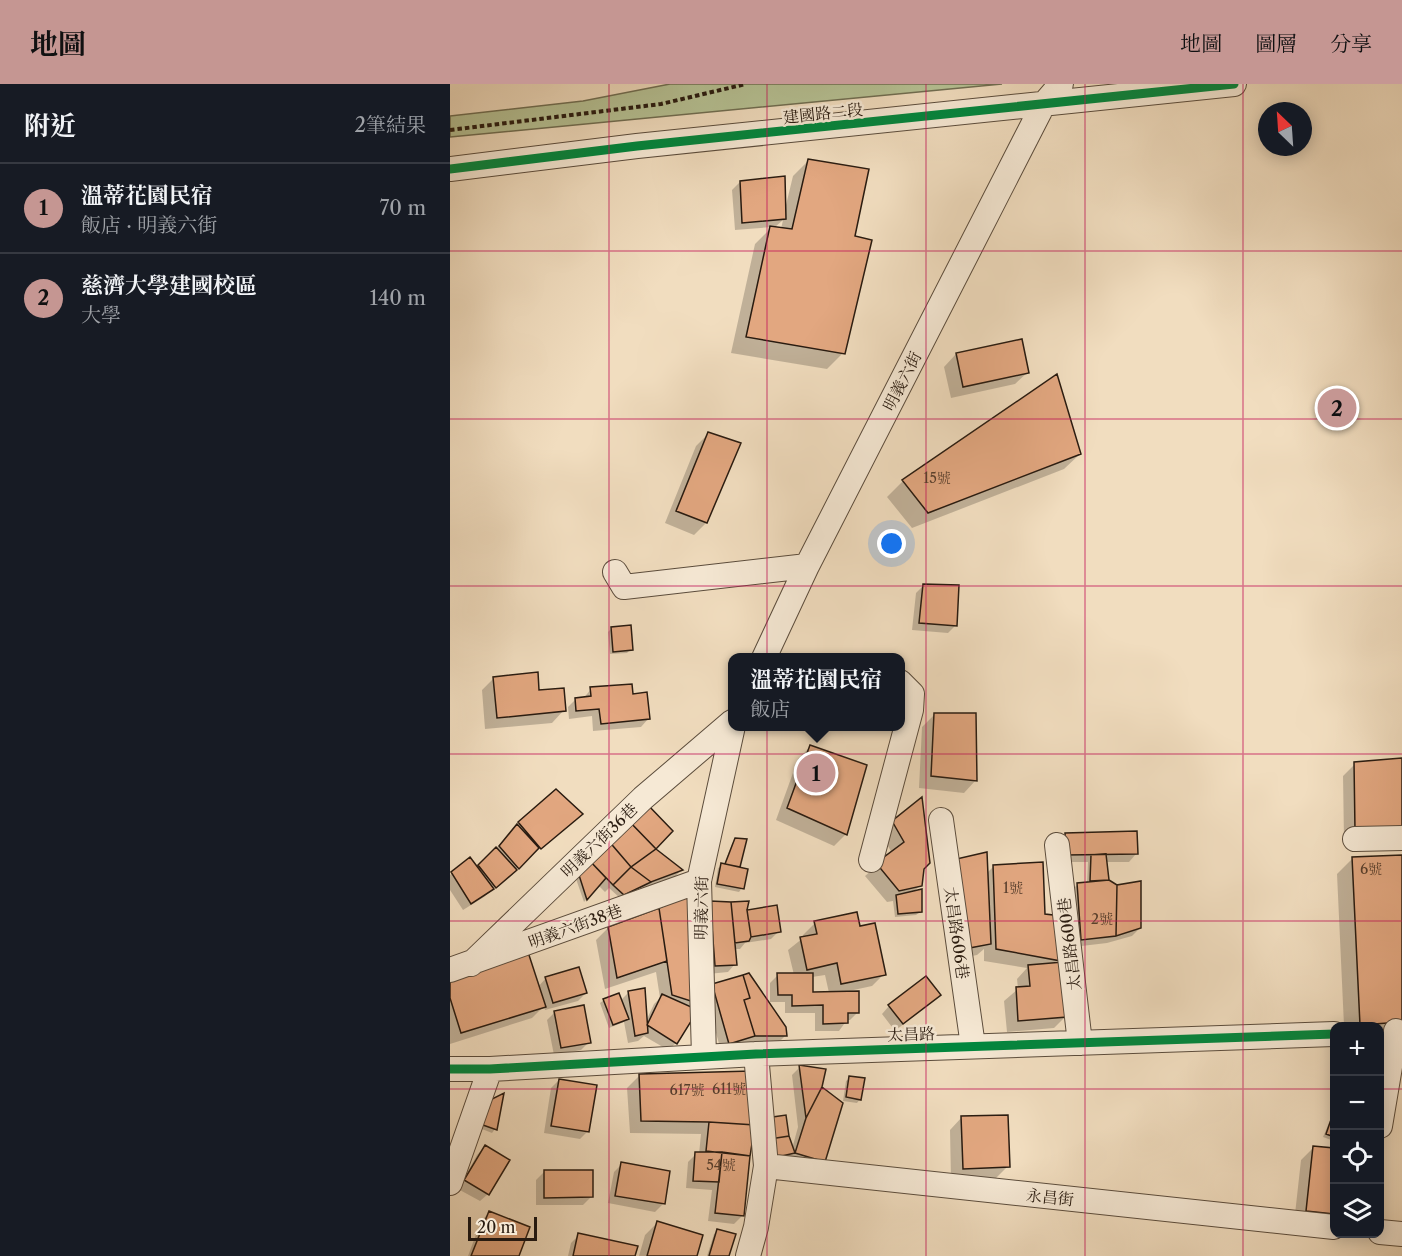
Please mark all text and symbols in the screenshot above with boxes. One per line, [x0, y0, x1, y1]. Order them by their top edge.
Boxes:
text: 地圖 [30, 27, 86, 61]
text: 地圖 [1180, 31, 1222, 56]
text: 圖層 [1255, 31, 1297, 56]
text: 分享 [1330, 31, 1372, 56]
street label: 建國路二段 [782, 99, 864, 127]
north arrow [1258, 102, 1312, 156]
text: 附近 [24, 110, 76, 142]
text: 2筆結果 [355, 113, 426, 137]
text: 溫蒂花園民宿 [81, 182, 213, 209]
text: 1 [39, 196, 48, 220]
text: 70 m [380, 196, 426, 220]
text: 飯店 · 明義六街 [81, 213, 217, 237]
text: 慈濟大學建國校區 [81, 272, 257, 299]
text: 2 [38, 286, 49, 310]
text: 140 m [369, 286, 426, 310]
text: 大學 [81, 303, 121, 327]
street label: 明義六街 [879, 348, 925, 414]
pin: 2 [1318, 386, 1356, 430]
house number: 15號 [923, 469, 951, 487]
your location [877, 529, 906, 558]
popup [728, 653, 905, 731]
text: 溫蒂花園民宿 [750, 666, 883, 693]
text: 飯店 [750, 697, 790, 721]
pin: 1 [796, 750, 836, 796]
street label: 明義六街36巷 [557, 799, 641, 881]
house number: 6號 [1360, 860, 1382, 878]
street label: 明義六街 [690, 876, 712, 940]
house number: 1號 [1003, 879, 1023, 897]
street label: 太昌路606巷 [941, 886, 973, 980]
street label: 太昌路600巷 [1053, 896, 1085, 992]
street label: 明義六街38巷 [525, 900, 625, 952]
house number: 2號 [1091, 910, 1113, 928]
map controls [1330, 1022, 1384, 1238]
button: + [1330, 1022, 1384, 1076]
street label: 太昌路 [887, 1023, 935, 1045]
button: − [1330, 1076, 1384, 1130]
house number: 611號 [712, 1080, 746, 1098]
house number: 617號 [670, 1081, 704, 1099]
button: locate [1330, 1130, 1384, 1184]
house number: 54號 [706, 1156, 736, 1174]
button: layers [1330, 1184, 1384, 1238]
street label: 永昌街 [1025, 1185, 1075, 1209]
scale bar [468, 1214, 537, 1242]
text: 20 m [477, 1217, 516, 1237]

